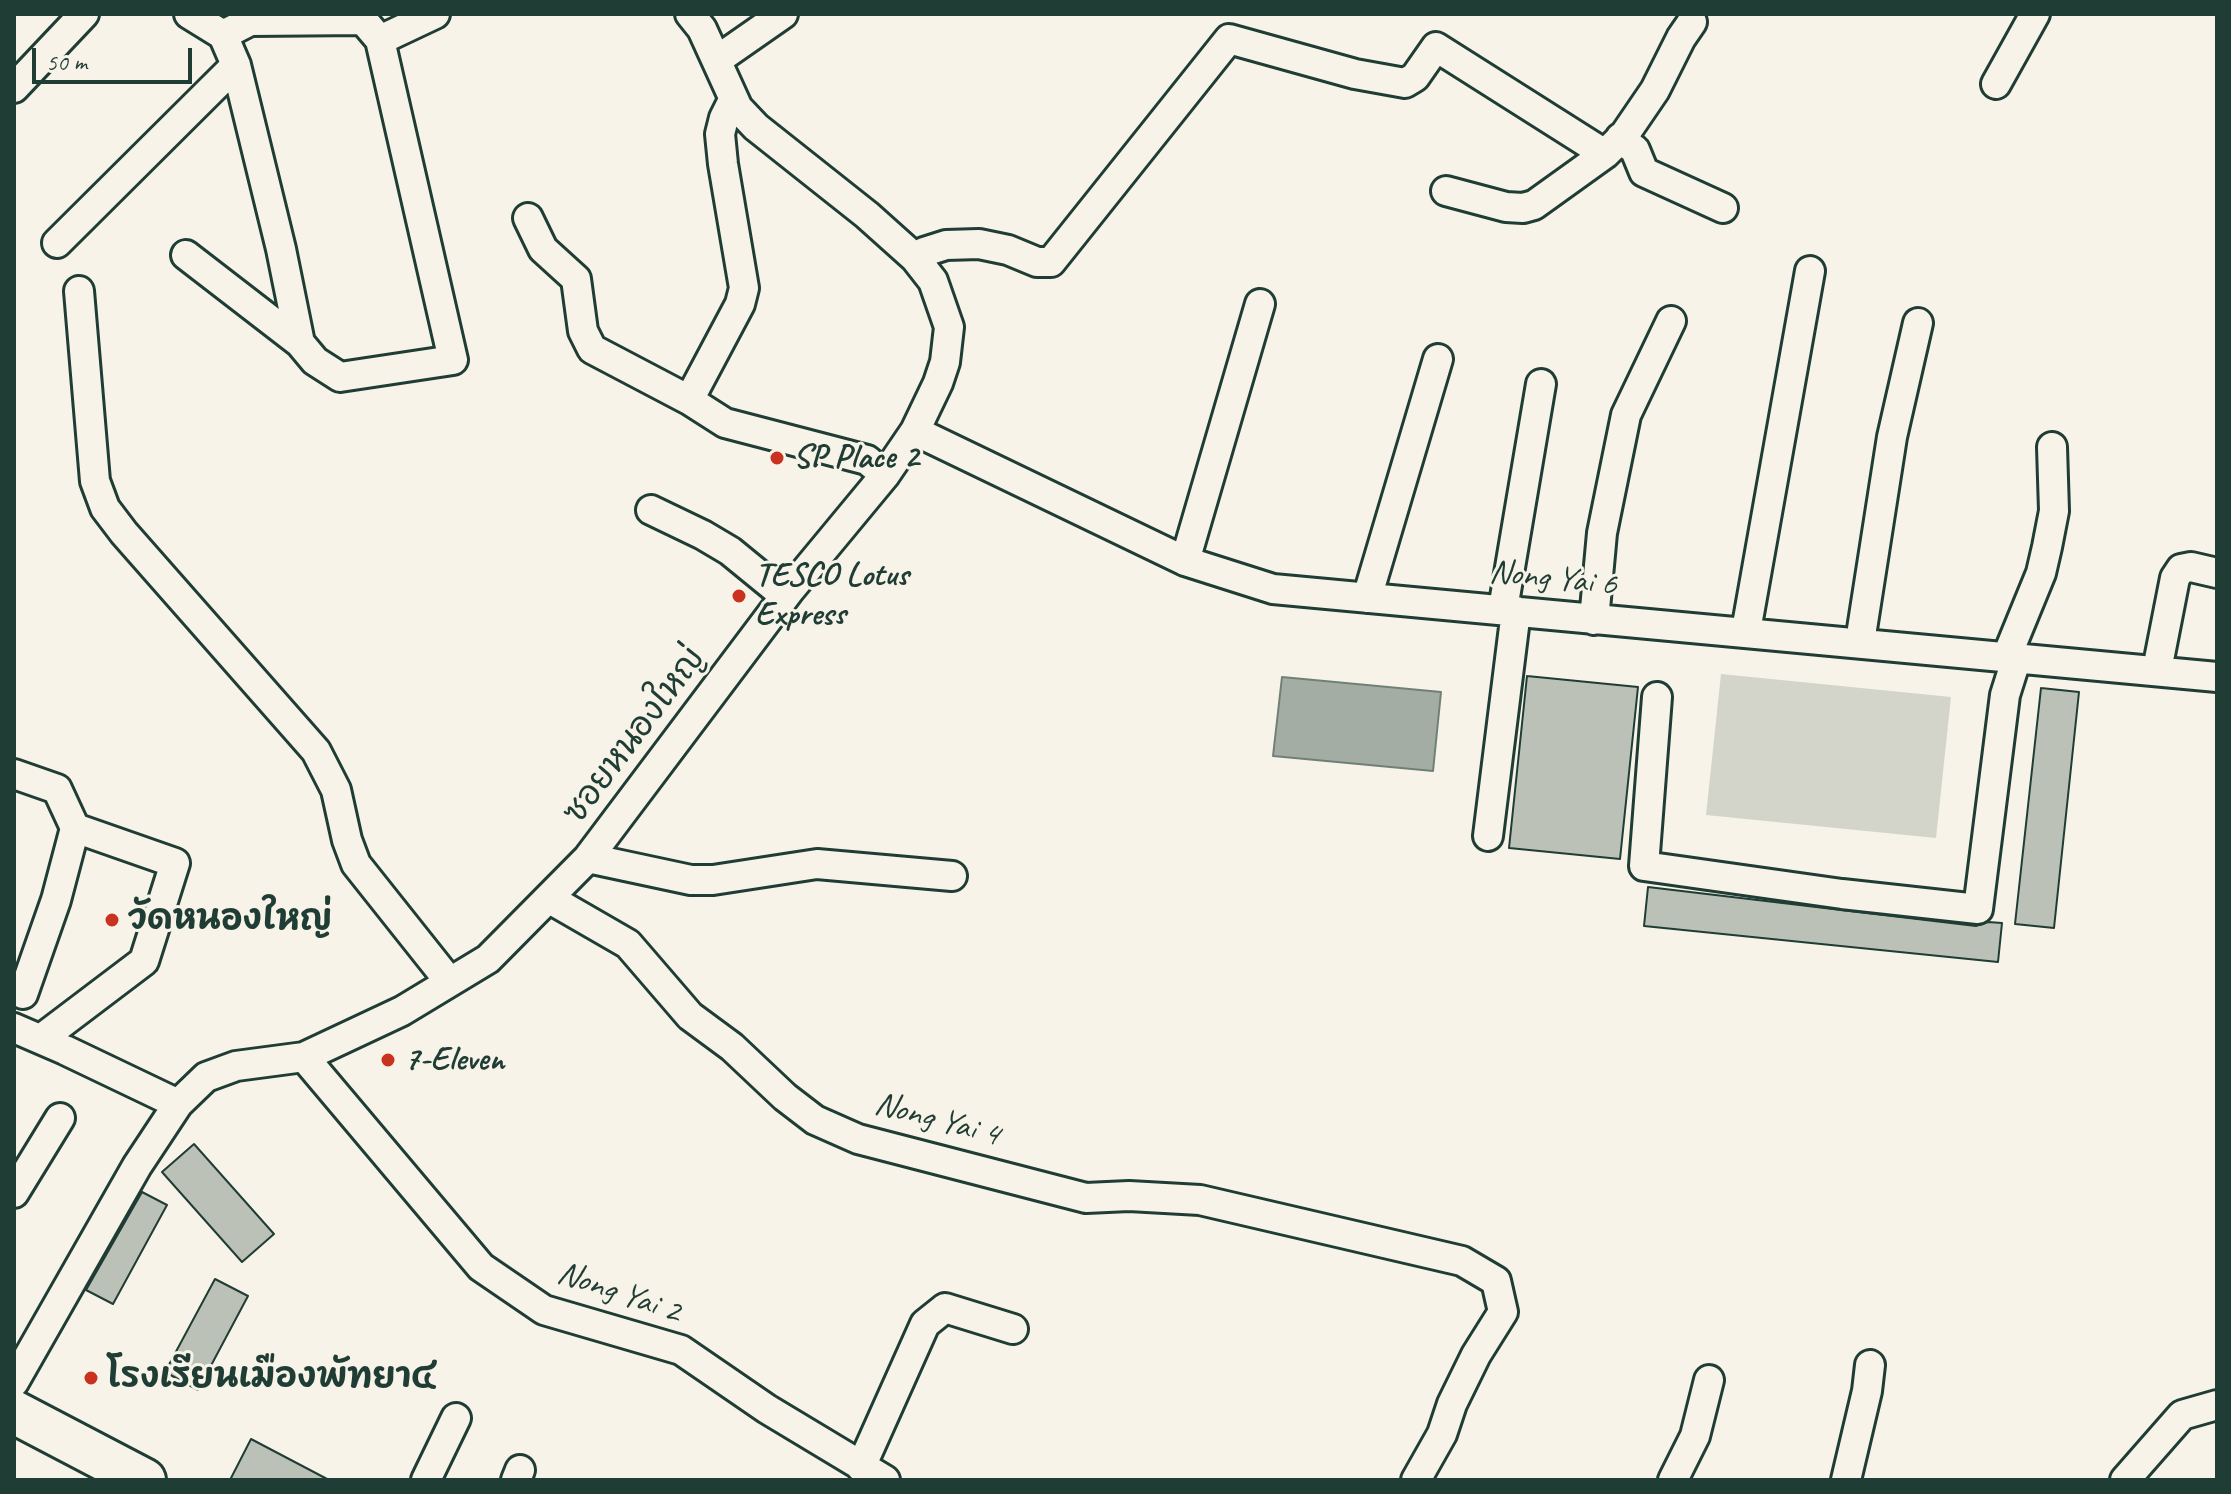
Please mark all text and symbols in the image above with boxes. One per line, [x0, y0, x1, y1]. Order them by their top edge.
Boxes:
scale bar [36, 32, 196, 82]
text: 50 m [46, 47, 87, 77]
place label: SP Place 2 [793, 438, 919, 478]
marker: SP Place 2 [768, 449, 786, 467]
street label: Nong Yai 6 [1487, 552, 1619, 606]
place label: TESCO Lotus Express [755, 556, 908, 636]
marker: TESCO Lotus Express [730, 587, 748, 605]
street label: ซอยหนองใหญ่ [555, 640, 715, 832]
place label: วัดหนองใหญ่ [128, 900, 332, 940]
marker: วัดหนองใหญ่ [103, 911, 121, 929]
place label: 7-Eleven [404, 1040, 504, 1080]
marker: 7-Eleven [379, 1051, 397, 1069]
street label: Nong Yai 4 [870, 1084, 1004, 1156]
street label: Nong Yai 2 [552, 1253, 686, 1333]
place label: โรงเรียนเมืองพัทยา๔ [107, 1358, 436, 1398]
marker: โรงเรียนเมืองพัทยา๔ [82, 1369, 100, 1387]

